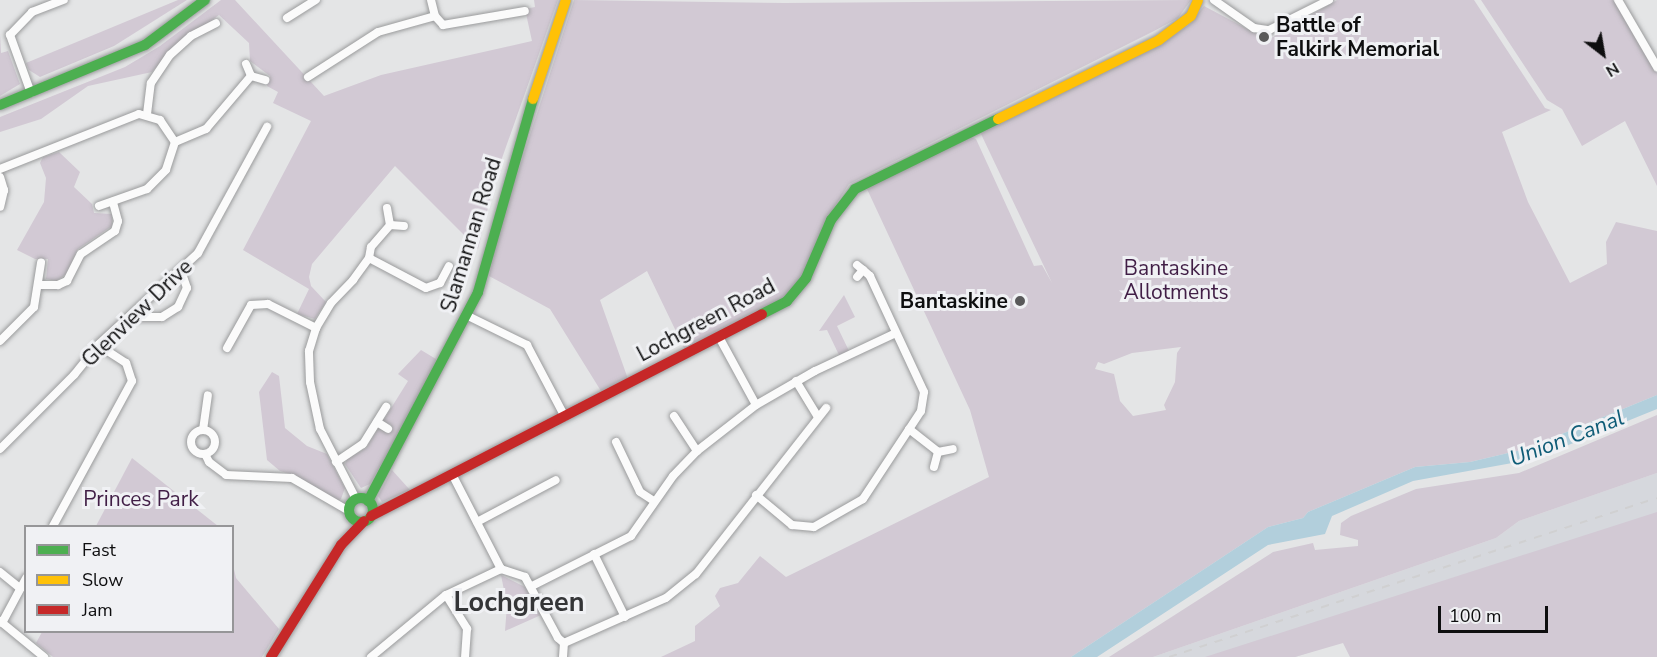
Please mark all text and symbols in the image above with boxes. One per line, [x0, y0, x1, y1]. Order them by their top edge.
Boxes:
place label: Battle of Falkirk Memorial [1276, 12, 1439, 62]
north arrow [1573, 24, 1633, 84]
marker: Battle of Falkirk Memorial [1257, 30, 1271, 44]
text: N [1601, 57, 1623, 82]
street label: Slamannan Road [435, 155, 507, 315]
street label: Glenview Drive [76, 254, 198, 372]
park label: Bantaskine Allotments [1123, 255, 1229, 305]
street label: Lochgreen Road [633, 273, 779, 367]
place label: Bantaskine [900, 288, 1008, 314]
marker: Bantaskine [1013, 294, 1027, 308]
water label: Union Canal [1506, 405, 1628, 473]
park label: Princes Park [83, 486, 199, 512]
legend [24, 525, 234, 633]
text: Fast [82, 538, 116, 562]
text: Slow [82, 568, 123, 592]
district label: Lochgreen [454, 587, 584, 619]
scale bar [1441, 594, 1550, 632]
text: Jam [82, 598, 113, 622]
text: 100 m [1449, 604, 1501, 628]

